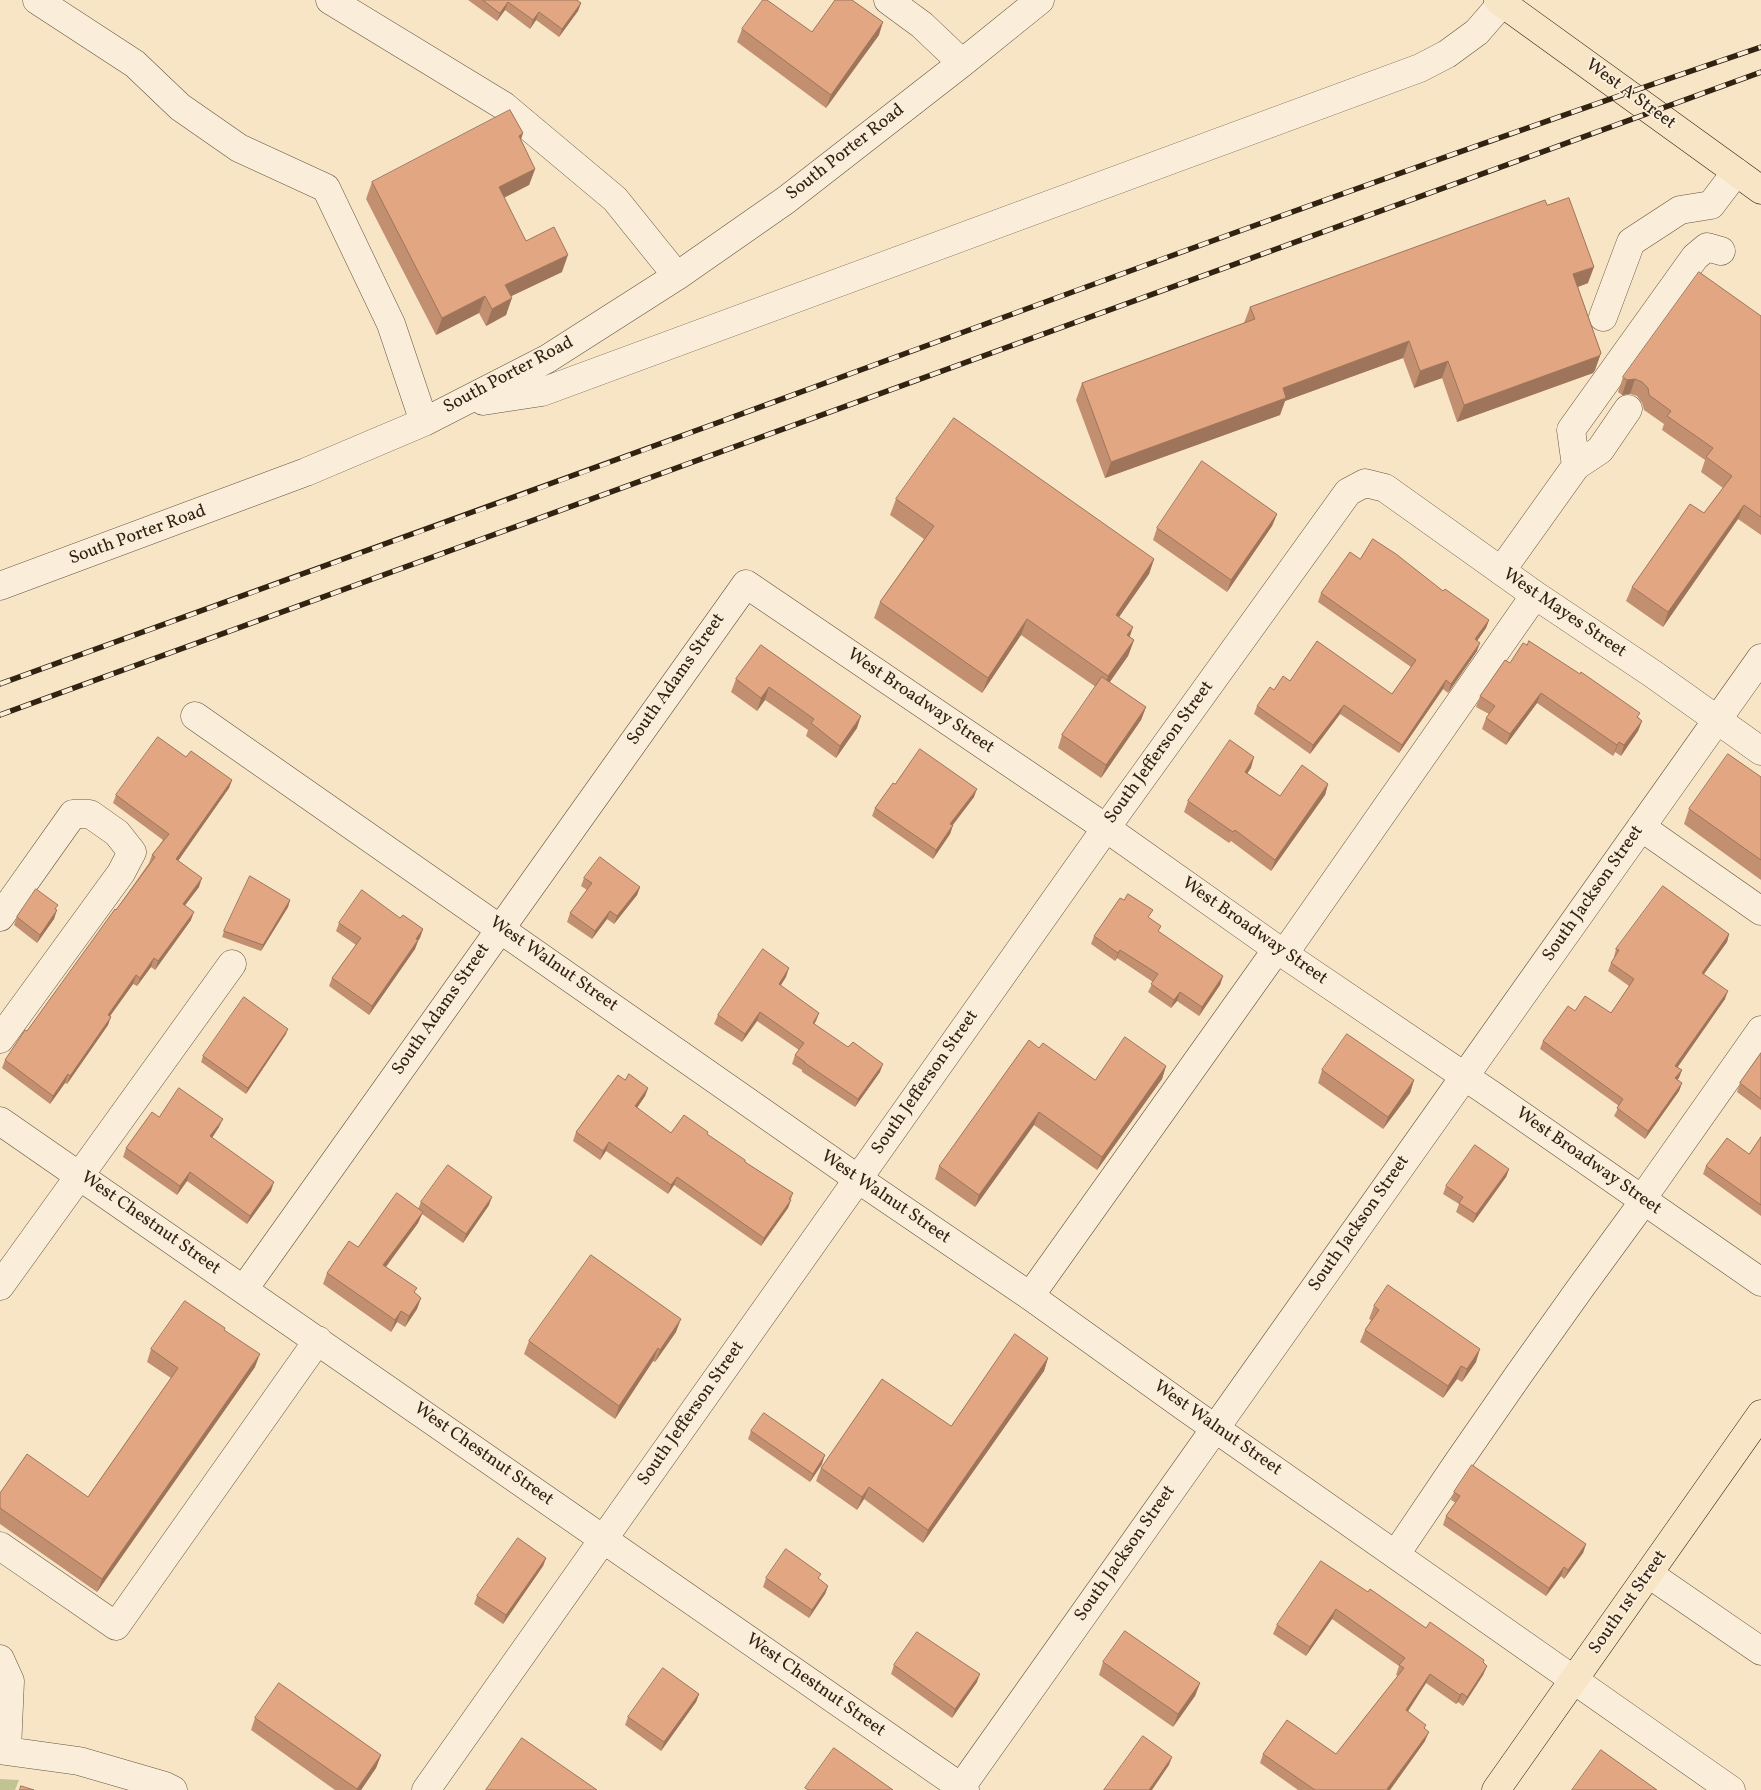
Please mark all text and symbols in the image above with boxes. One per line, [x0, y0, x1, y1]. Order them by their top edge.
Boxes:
street label: West A Street [1581, 55, 1679, 135]
street label: South Porter Road [783, 100, 909, 206]
street label: South Porter Road [440, 333, 578, 419]
street label: South Porter Road [67, 501, 209, 571]
street label: West Mayes Street [1498, 565, 1630, 663]
street label: South Adams Street [623, 610, 731, 750]
street label: West Broadway Street [842, 645, 998, 759]
street label: South Jefferson Street [1101, 677, 1219, 829]
street label: South Jackson Street [1539, 822, 1649, 966]
street label: West Broadway Street [1177, 874, 1331, 990]
street label: West Walnut Street [485, 913, 621, 1017]
street label: South Adams Street [388, 940, 496, 1080]
street label: South Jefferson Street [868, 1007, 984, 1159]
street label: West Broadway Street [1511, 1104, 1665, 1220]
street label: West Walnut Street [816, 1147, 954, 1249]
street label: South Jackson Street [1305, 1152, 1415, 1296]
street label: West Chestnut Street [76, 1168, 224, 1280]
street label: South Jefferson Street [634, 1338, 750, 1490]
street label: West Walnut Street [1149, 1377, 1285, 1481]
street label: West Chestnut Street [409, 1399, 557, 1511]
street label: South Jackson Street [1071, 1482, 1181, 1626]
street label: South 1st Street [1585, 1547, 1673, 1659]
street label: West Chestnut Street [741, 1630, 889, 1742]

